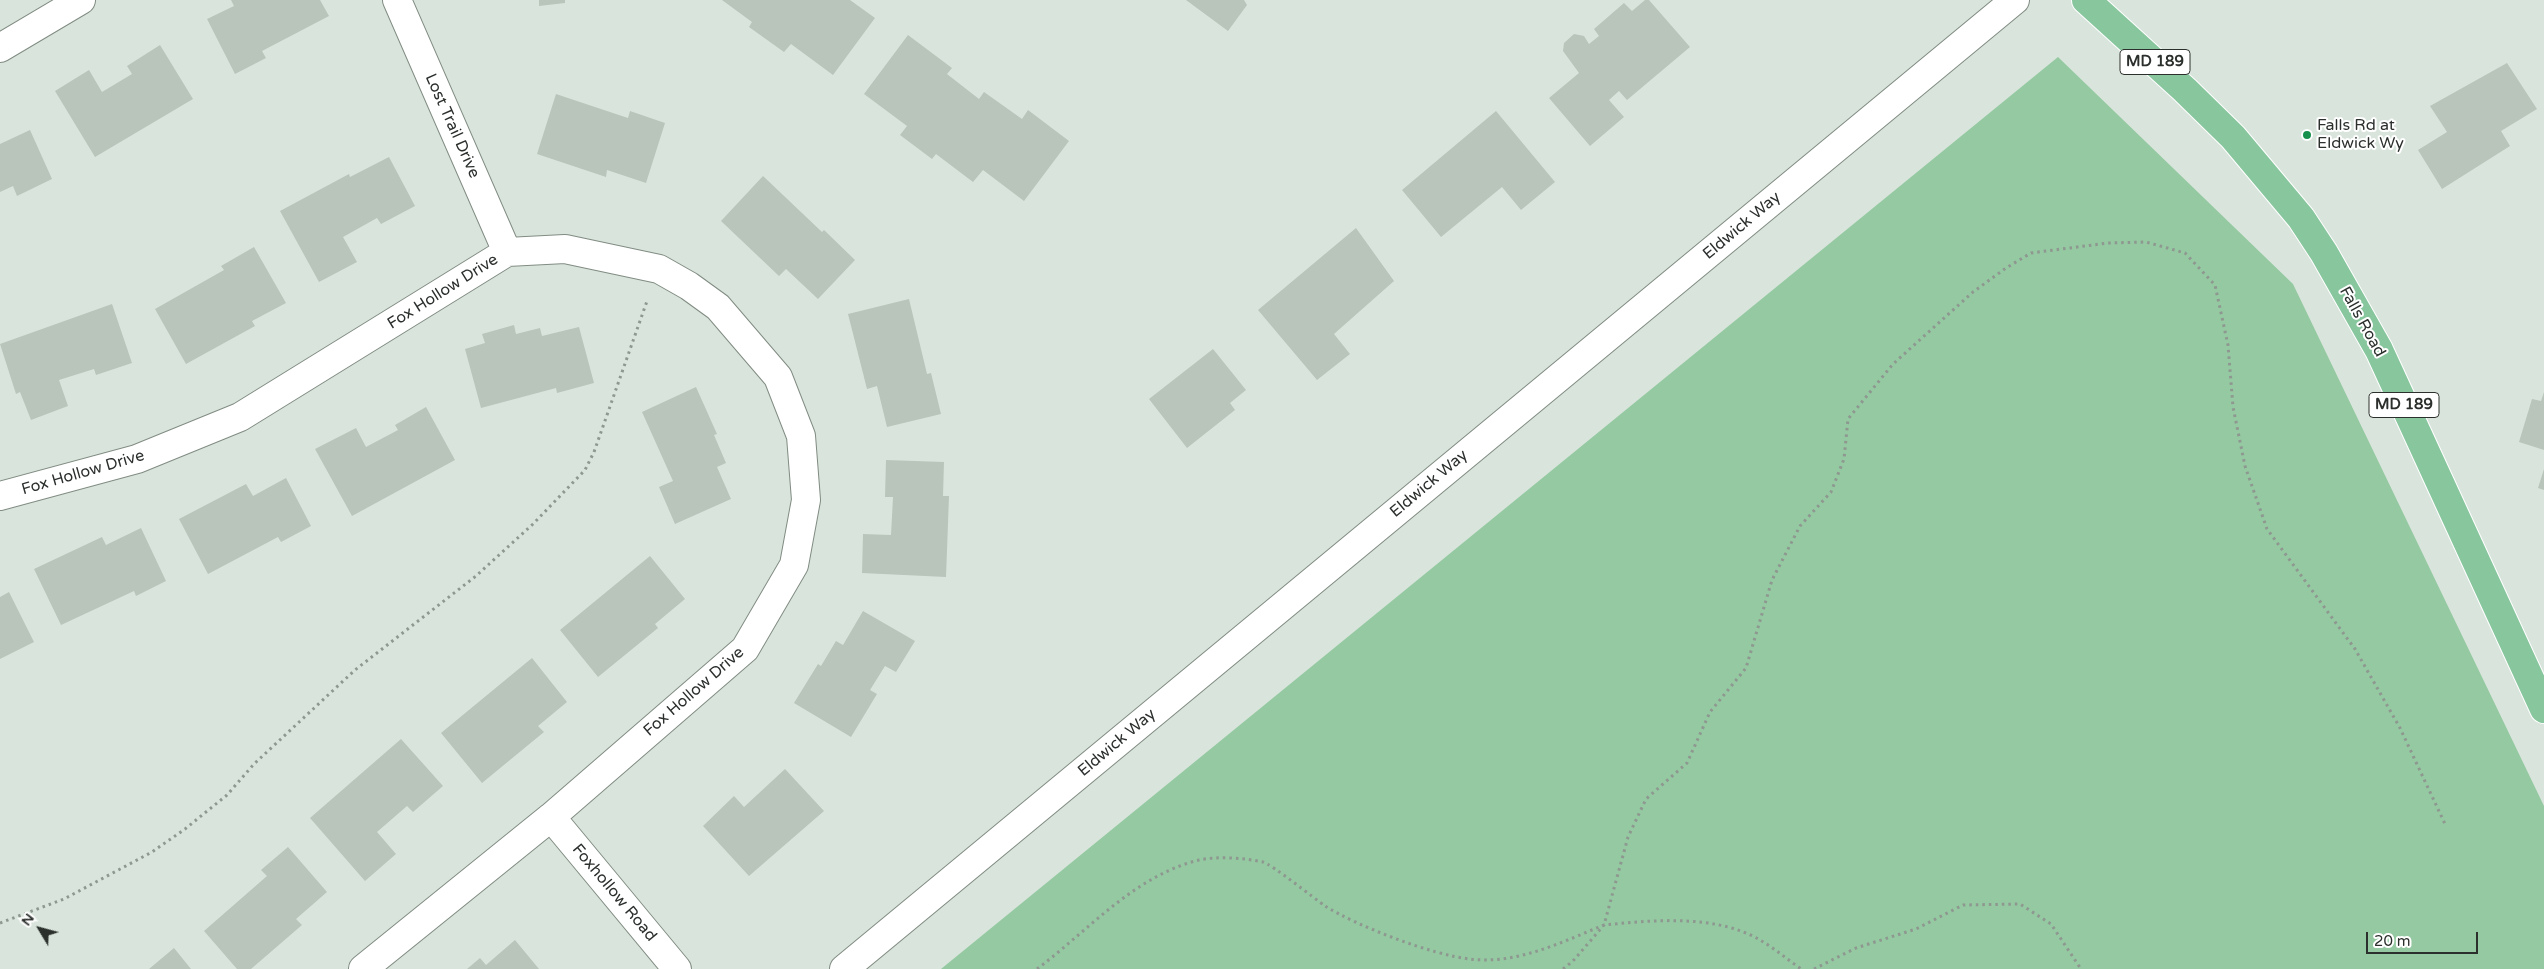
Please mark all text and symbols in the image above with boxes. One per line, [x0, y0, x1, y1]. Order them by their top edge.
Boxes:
road number: MD 189 [2120, 50, 2190, 74]
street label: Lost Trail Drive [420, 71, 484, 181]
place label: Falls Rd at Eldwick Wy [2317, 116, 2404, 154]
marker: Falls Rd at Eldwick Wy [2301, 129, 2313, 141]
street label: Eldwick Way [1699, 188, 1785, 264]
street label: Fox Hollow Drive [384, 250, 502, 334]
street label: Falls Road [2335, 283, 2389, 361]
road number: MD 189 [2369, 392, 2439, 418]
street label: Fox Hollow Drive [19, 446, 147, 500]
street label: Eldwick Way [1386, 446, 1472, 522]
street label: Fox Hollow Drive [640, 643, 748, 741]
street label: Eldwick Way [1074, 705, 1160, 781]
street label: Foxhollow Road [568, 840, 660, 946]
north arrow [15, 904, 65, 954]
text: N [17, 910, 38, 929]
scale bar [2369, 922, 2482, 954]
text: 20 m [2374, 932, 2411, 950]

